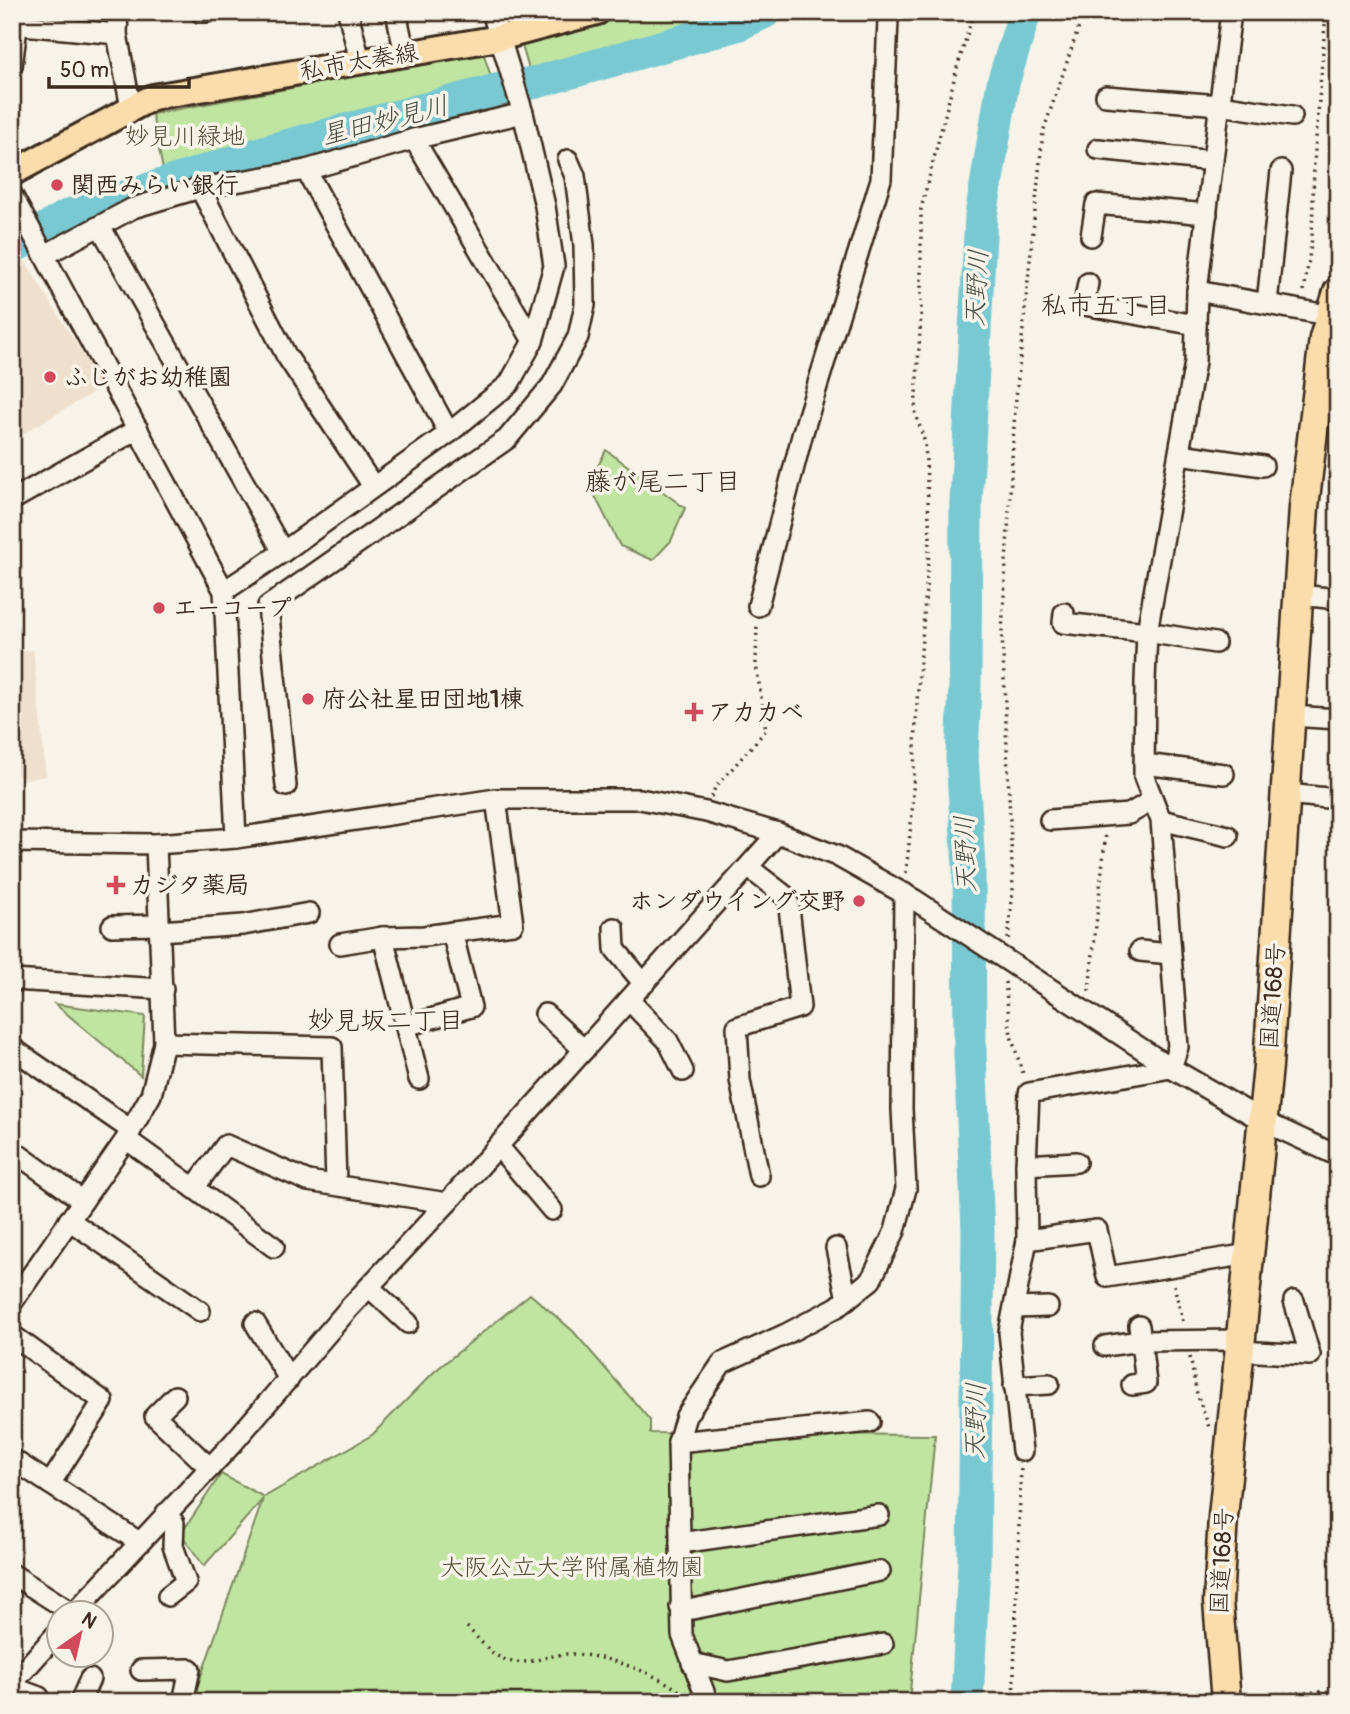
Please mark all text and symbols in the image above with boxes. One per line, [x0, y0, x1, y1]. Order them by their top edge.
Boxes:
street label: 私市太秦線 [297, 37, 421, 87]
scale bar [49, 46, 189, 90]
text: 50 m [60, 57, 109, 84]
water label: 星田妙見川 [318, 90, 452, 152]
park label: 妙見川緑地 [125, 122, 245, 151]
place label: 関西みらい銀行 [71, 171, 239, 200]
marker: 関西みらい銀行 [49, 177, 65, 193]
water label: 天野川 [959, 248, 995, 328]
district label: 私市五丁目 [1041, 290, 1171, 322]
place label: ふじがお幼稚園 [64, 363, 232, 392]
marker: ふじがお幼稚園 [42, 369, 58, 385]
district label: 藤が尾二丁目 [585, 466, 741, 498]
place label: エーコープ [173, 594, 292, 623]
marker: エーコープ [151, 600, 167, 616]
place label: 府公社星田団地1棟 [322, 685, 524, 714]
marker: 府公社星田団地1棟 [300, 691, 316, 707]
place label: アカカベ [708, 698, 804, 727]
marker: アカカベ [686, 704, 702, 720]
water label: 天野川 [949, 814, 983, 894]
place label: カジタ薬局 [130, 871, 250, 900]
marker: カジタ薬局 [108, 877, 124, 893]
place label: ホンダウイング交野 [629, 887, 845, 916]
marker: ホンダウイング交野 [851, 893, 867, 909]
street label: 国道168号 [1255, 941, 1291, 1051]
district label: 妙見坂二丁目 [308, 1005, 464, 1037]
water label: 天野川 [959, 1382, 993, 1460]
street label: 国道168号 [1205, 1507, 1239, 1615]
park label: 大阪公立大学附属植物園 [440, 1553, 704, 1582]
north arrow [46, 1598, 116, 1668]
text: N [77, 1607, 101, 1634]

